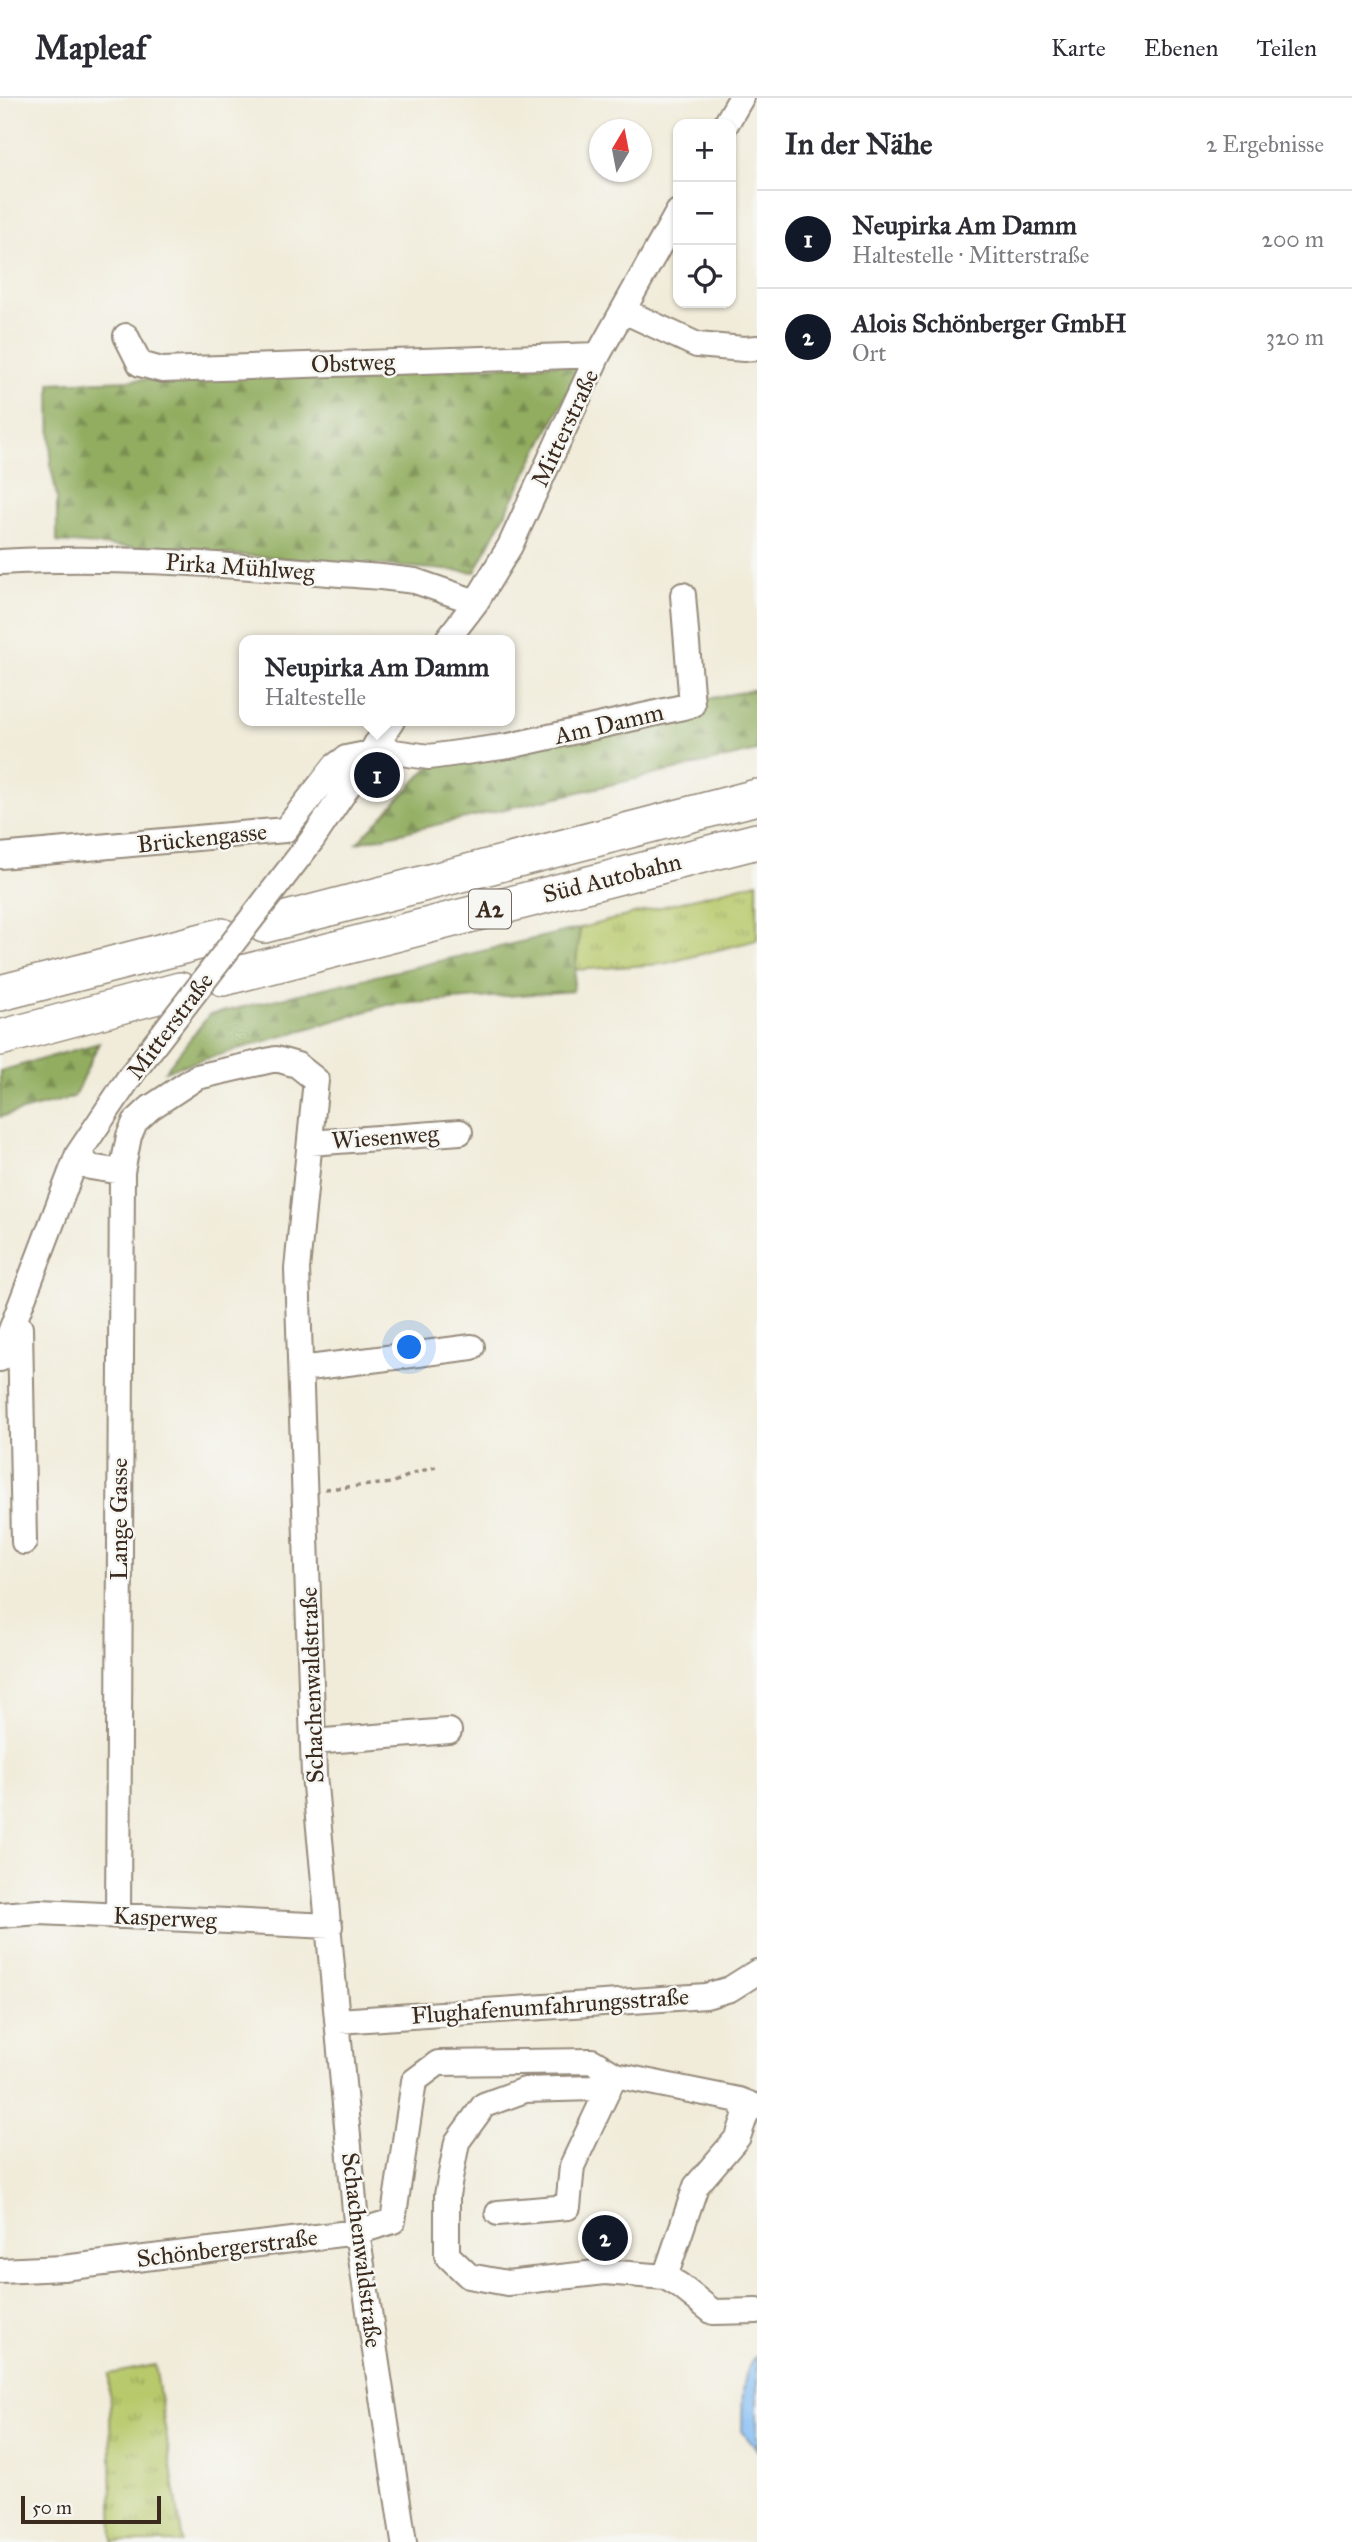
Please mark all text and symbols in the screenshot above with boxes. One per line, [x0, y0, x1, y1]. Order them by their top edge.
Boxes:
text: Mapleaf [35, 28, 147, 68]
text: Karte [1051, 33, 1106, 63]
text: Ebenen [1144, 33, 1219, 63]
text: Teilen [1257, 33, 1317, 63]
north arrow [589, 119, 652, 182]
map controls [673, 119, 736, 308]
button: + [673, 119, 736, 182]
text: In der Nähe [785, 126, 933, 162]
text: 2 Ergebnisse [1206, 130, 1324, 158]
button: − [673, 182, 736, 245]
text: Neupirka Am Damm [852, 209, 1077, 241]
text: 1 [803, 225, 813, 253]
text: 200 m [1262, 225, 1324, 253]
text: Haltestelle · Mitterstraße [852, 241, 1089, 269]
button: locate [673, 245, 736, 308]
text: Alois Schönberger GmbH [852, 307, 1126, 339]
text: 2 [802, 323, 814, 351]
text: 320 m [1266, 323, 1324, 351]
text: Ort [852, 339, 886, 367]
street label: Obstweg [311, 347, 396, 379]
street label: Mitterstraße [525, 365, 605, 491]
street label: Pirka Mühlweg [165, 547, 316, 587]
popup [239, 635, 515, 726]
text: Neupirka Am Damm [265, 651, 489, 683]
text: Haltestelle [265, 683, 366, 711]
street label: Am Damm [551, 697, 666, 751]
pin: 1 [354, 749, 400, 801]
street label: Brückengasse [136, 816, 268, 860]
street label: Süd Autobahn [540, 846, 684, 910]
road number: A2 [469, 890, 511, 929]
street label: Mitterstraße [120, 967, 220, 1085]
street label: Wiesenweg [330, 1118, 440, 1156]
your location [392, 1330, 426, 1364]
street label: Lange Gasse [104, 1458, 134, 1580]
street label: Schachenwaldstraße [294, 1586, 330, 1784]
street label: Kasperweg [112, 1900, 218, 1936]
street label: Flughafenumfahrungsstraße [410, 1981, 690, 2031]
street label: Schachenwaldstraße [335, 2151, 389, 2349]
pin: 2 [582, 2212, 628, 2264]
street label: Schönbergerstraße [135, 2222, 319, 2274]
scale bar [21, 2493, 161, 2525]
text: 50 m [32, 2496, 72, 2519]

